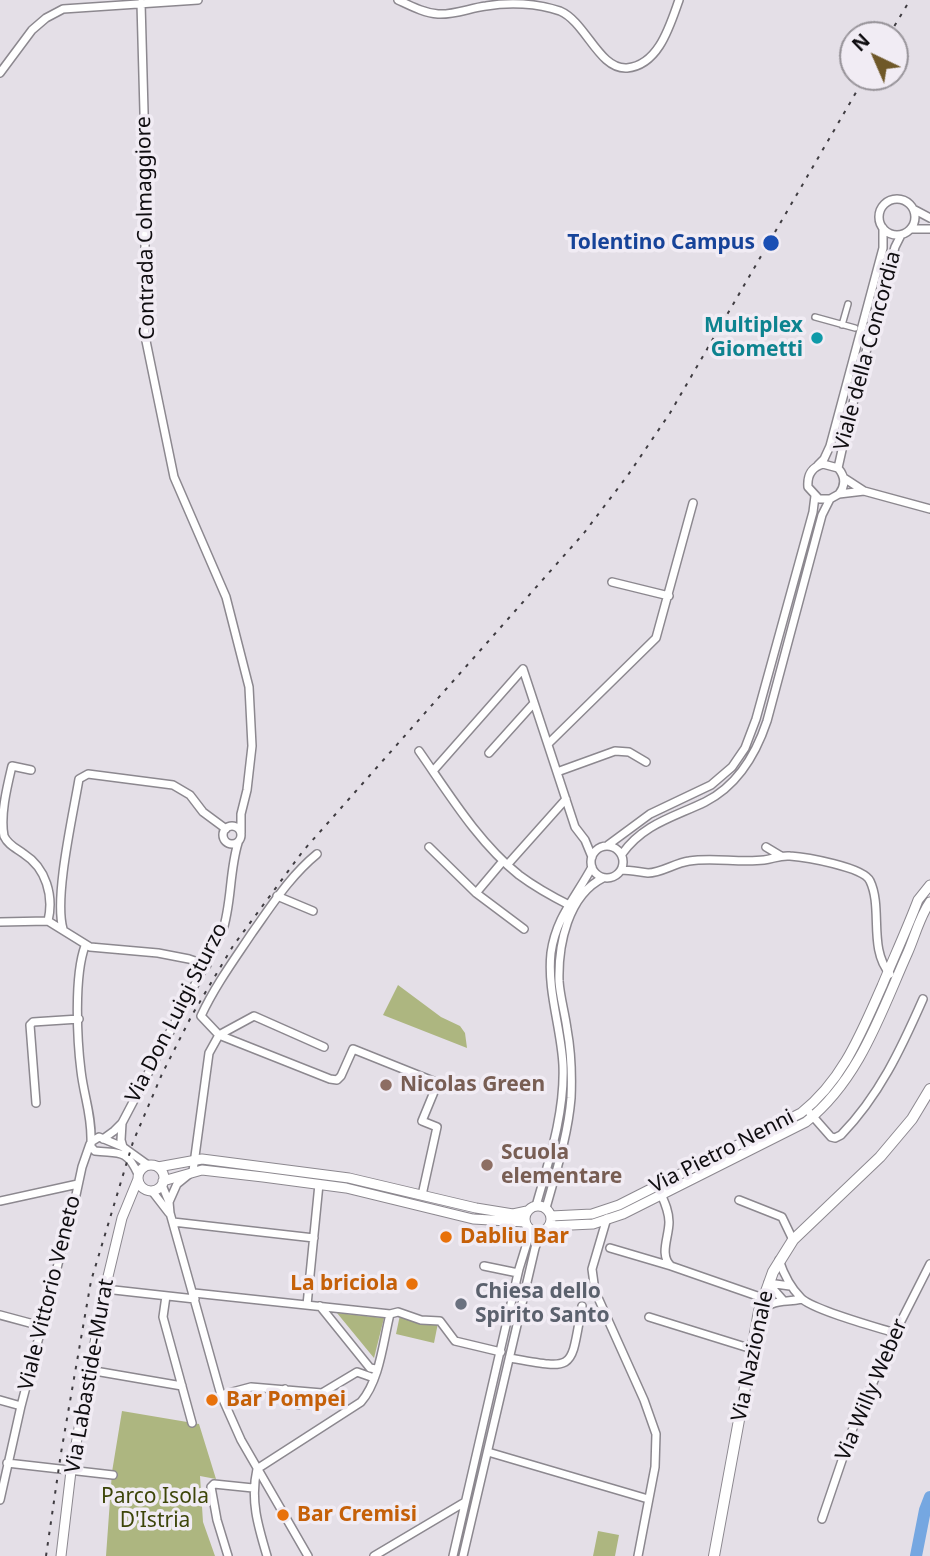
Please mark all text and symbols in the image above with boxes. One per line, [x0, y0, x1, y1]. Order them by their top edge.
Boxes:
north arrow [839, 21, 909, 91]
text: N [846, 28, 875, 57]
street label: Contrada Colmaggiore [131, 116, 161, 340]
place label: Tolentino Campus [567, 230, 755, 256]
marker: Tolentino Campus [761, 233, 781, 253]
street label: Viale della Concordia [829, 249, 907, 453]
place label: Multiplex Giometti [704, 313, 803, 363]
marker: Multiplex Giometti [809, 330, 825, 346]
street label: Via Don Luigi Sturzo [121, 919, 233, 1107]
place label: Nicolas Green [400, 1072, 545, 1098]
marker: Nicolas Green [378, 1077, 394, 1093]
street label: Via Pietro Nenni [646, 1105, 798, 1199]
place label: Scuola elementare [501, 1140, 622, 1190]
marker: Scuola elementare [479, 1157, 495, 1173]
street label: Viale Vittorio Veneto [14, 1193, 86, 1393]
place label: Dabliu Bar [460, 1224, 569, 1250]
marker: Dabliu Bar [438, 1229, 454, 1245]
place label: La briciola [290, 1271, 398, 1297]
marker: La briciola [404, 1276, 420, 1292]
street label: Via Labastide-Murat [60, 1277, 120, 1475]
place label: Chiesa dello Spirito Santo [475, 1279, 610, 1329]
street label: Via Nazionale [727, 1288, 779, 1424]
marker: Chiesa dello Spirito Santo [453, 1296, 469, 1312]
street label: Via Willy Weber [831, 1315, 913, 1465]
place label: Bar Pompei [226, 1387, 346, 1413]
marker: Bar Pompei [204, 1392, 220, 1408]
park label: Parco Isola D'Istria [101, 1484, 209, 1534]
place label: Bar Cremisi [297, 1502, 417, 1528]
marker: Bar Cremisi [275, 1507, 291, 1523]

